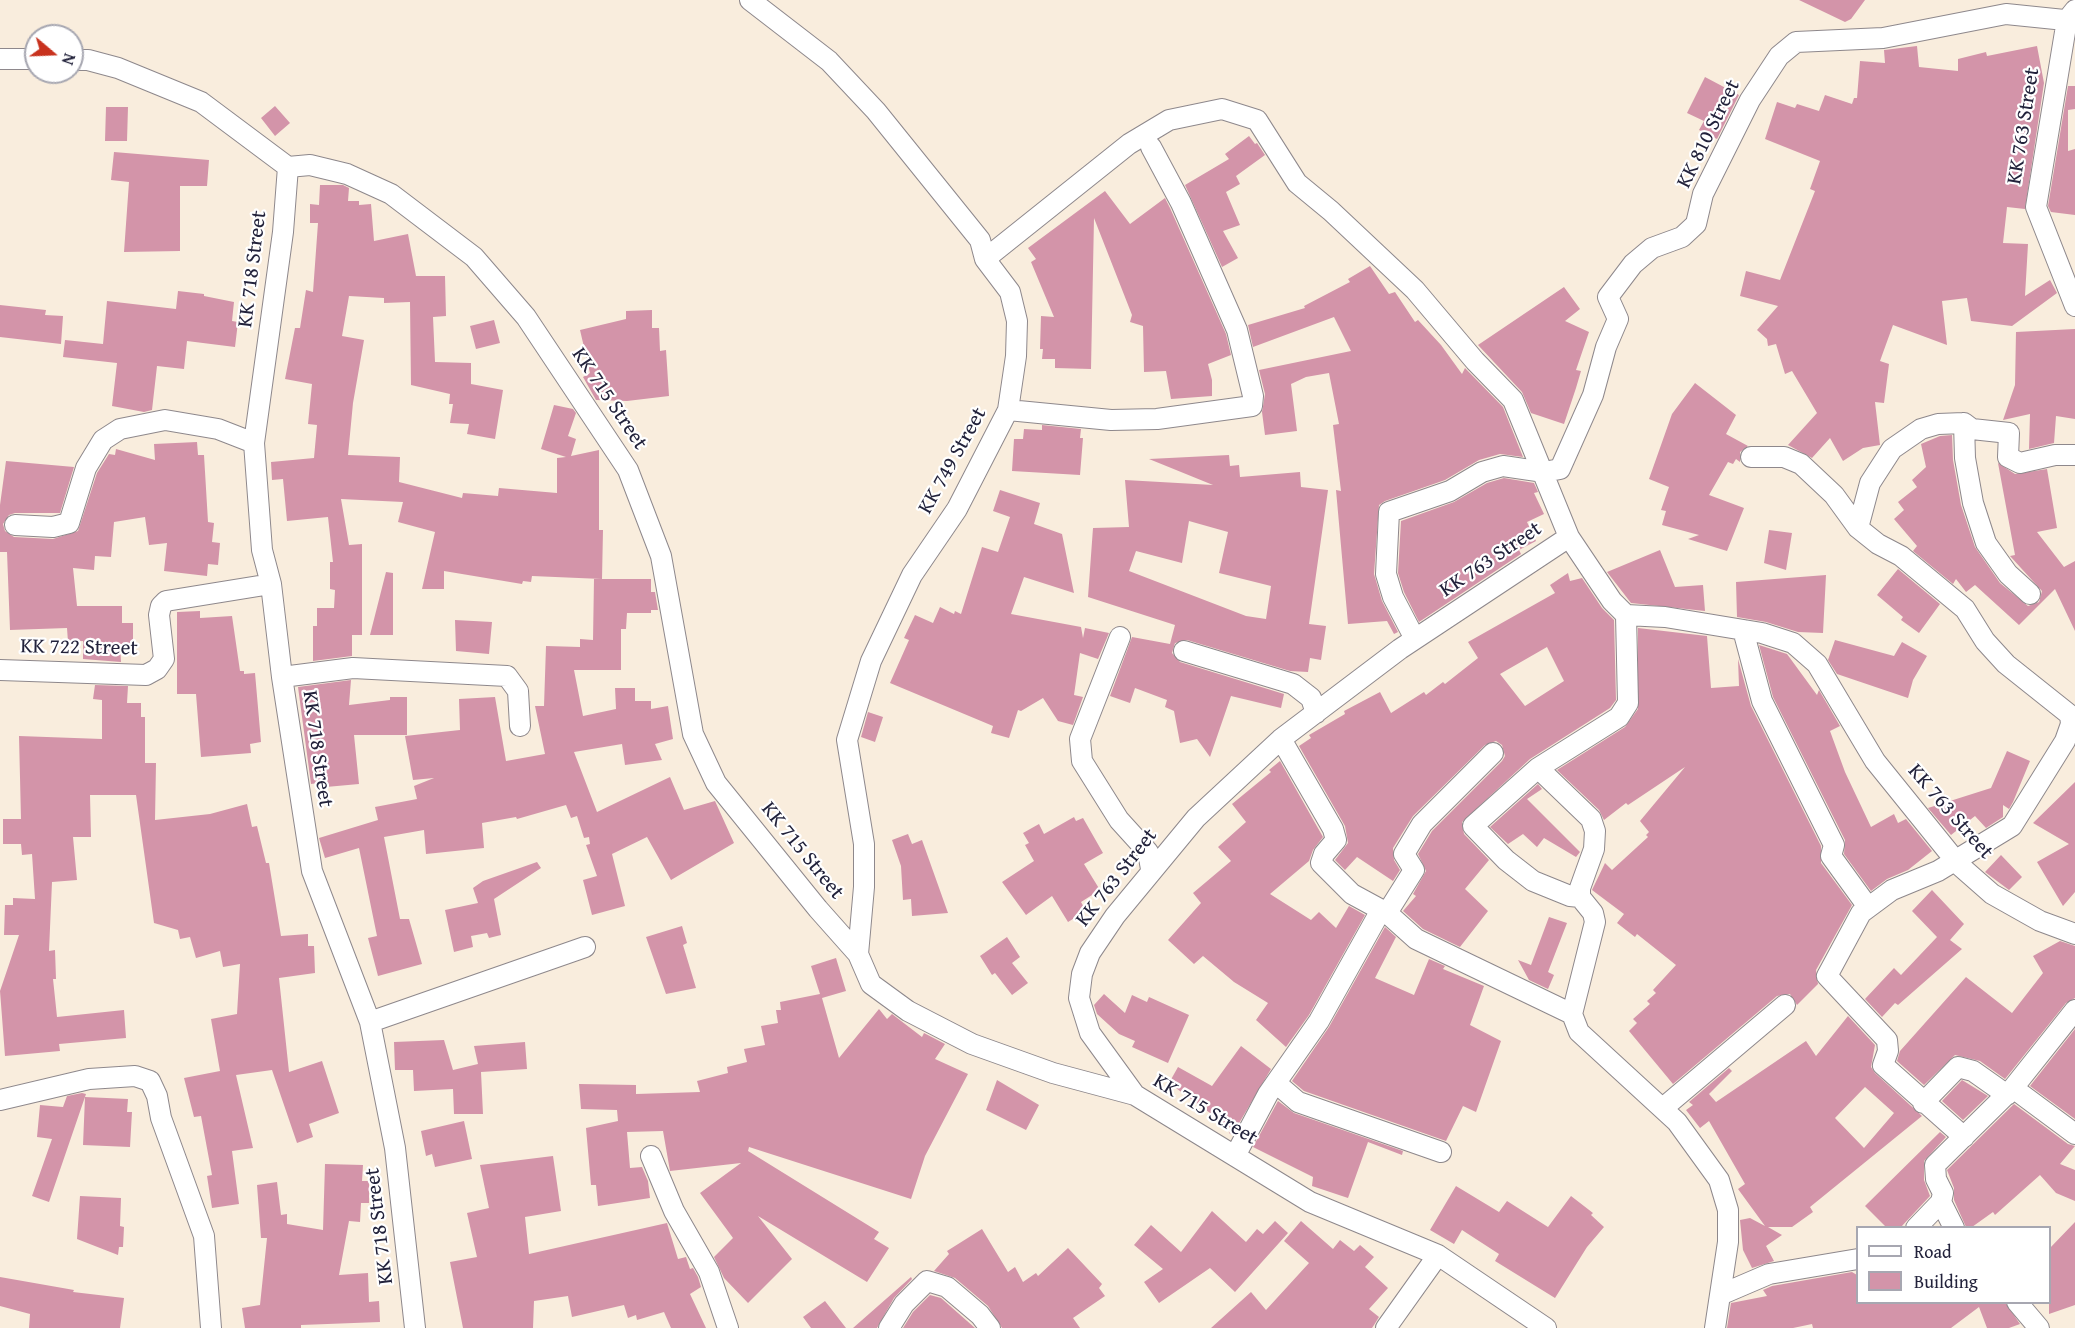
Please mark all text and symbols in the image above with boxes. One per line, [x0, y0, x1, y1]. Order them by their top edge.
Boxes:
north arrow [24, 24, 84, 84]
text: N [56, 50, 82, 68]
street label: KK 763 Street [2002, 66, 2046, 186]
street label: KK 810 Street [1672, 76, 1746, 192]
street label: KK 718 Street [233, 209, 273, 329]
street label: KK 715 Street [566, 343, 652, 455]
street label: KK 749 Street [913, 403, 993, 519]
street label: KK 763 Street [1435, 517, 1547, 603]
street label: KK 722 Street [20, 634, 138, 662]
street label: KK 718 Street [296, 689, 338, 809]
street label: KK 763 Street [1902, 759, 1998, 865]
street label: KK 715 Street [755, 797, 849, 905]
street label: KK 763 Street [1071, 824, 1163, 932]
street label: KK 715 Street [1148, 1069, 1262, 1151]
street label: KK 718 Street [360, 1166, 400, 1286]
legend [1856, 1226, 2051, 1304]
text: Road [1914, 1238, 1952, 1265]
text: Building [1914, 1268, 1978, 1295]

